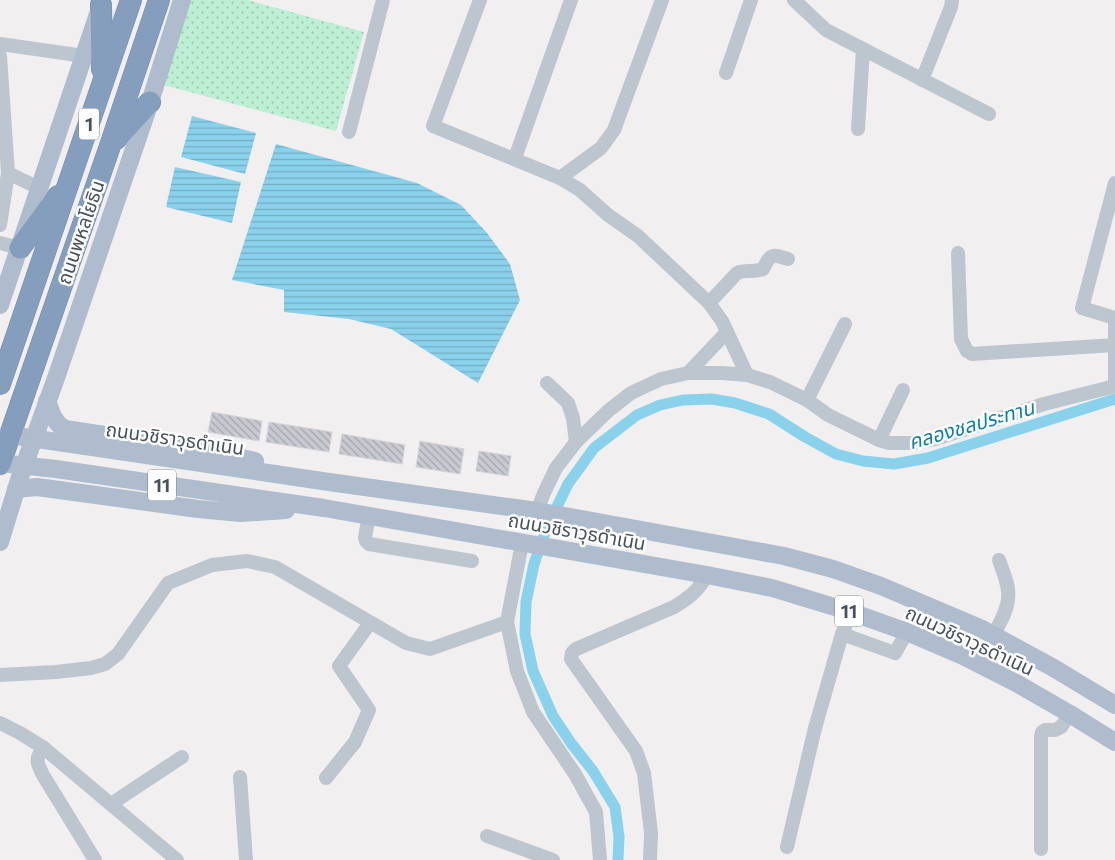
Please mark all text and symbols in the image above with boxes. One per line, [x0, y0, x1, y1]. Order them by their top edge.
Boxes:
road number: 1 [79, 108, 99, 140]
street label: ถนนพหลโยธิน [51, 177, 109, 287]
water label: คลองชลประทาน [905, 394, 1038, 453]
street label: ถนนวชิราวุธดำเนิน [104, 417, 246, 460]
road number: 11 [148, 470, 176, 500]
street label: ถนนวชิราวุธดำเนิน [506, 508, 648, 555]
road number: 11 [835, 596, 863, 626]
street label: ถนนวชิราวุธดำเนิน [902, 600, 1038, 681]

